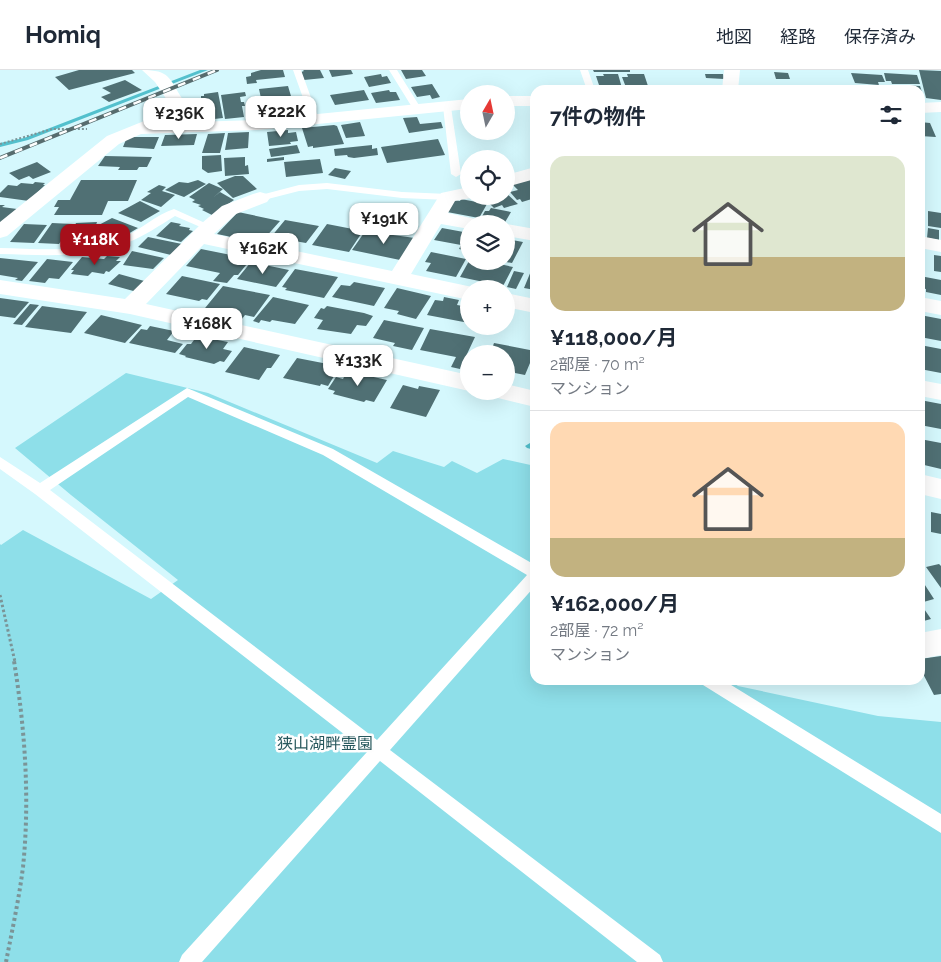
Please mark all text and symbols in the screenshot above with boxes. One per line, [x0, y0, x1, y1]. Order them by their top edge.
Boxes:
text: Homiq [25, 20, 101, 49]
text: 地図 [716, 26, 752, 47]
text: 経路 [780, 26, 816, 47]
text: 保存済み [844, 26, 916, 47]
north arrow [460, 85, 515, 140]
map controls [460, 85, 515, 400]
pin: ¥222K [246, 96, 316, 138]
pin: ¥236K [144, 98, 214, 140]
icon: filters [877, 101, 905, 129]
text: ¥222K [256, 102, 306, 121]
text: ¥236K [154, 104, 204, 123]
text: 7件の物件 [550, 104, 646, 129]
button: locate [460, 150, 515, 205]
icon: home [683, 189, 773, 279]
pin: ¥191K [349, 202, 419, 245]
text: ¥191K [360, 209, 408, 228]
button: layers [460, 215, 515, 270]
pin: ¥118K [60, 224, 130, 266]
text: ¥118K [71, 230, 119, 249]
pin: ¥162K [228, 232, 298, 275]
text: ¥162K [239, 239, 287, 258]
button: + [460, 280, 515, 335]
pin: ¥168K [172, 308, 242, 350]
text: ¥168K [182, 314, 232, 333]
text: ¥118,000/月 [550, 325, 677, 350]
pin: ¥133K [323, 344, 393, 387]
button: − [460, 345, 515, 400]
text: ¥133K [334, 351, 382, 370]
text: 2部屋 · 70 m² [550, 355, 645, 374]
text: マンション [550, 379, 630, 398]
icon: home [683, 454, 773, 544]
text: ¥162,000/月 [550, 591, 679, 616]
text: 2部屋 · 72 m² [550, 621, 643, 640]
text: マンション [550, 645, 630, 664]
park label: 狭山湖畔霊園 [277, 734, 373, 753]

